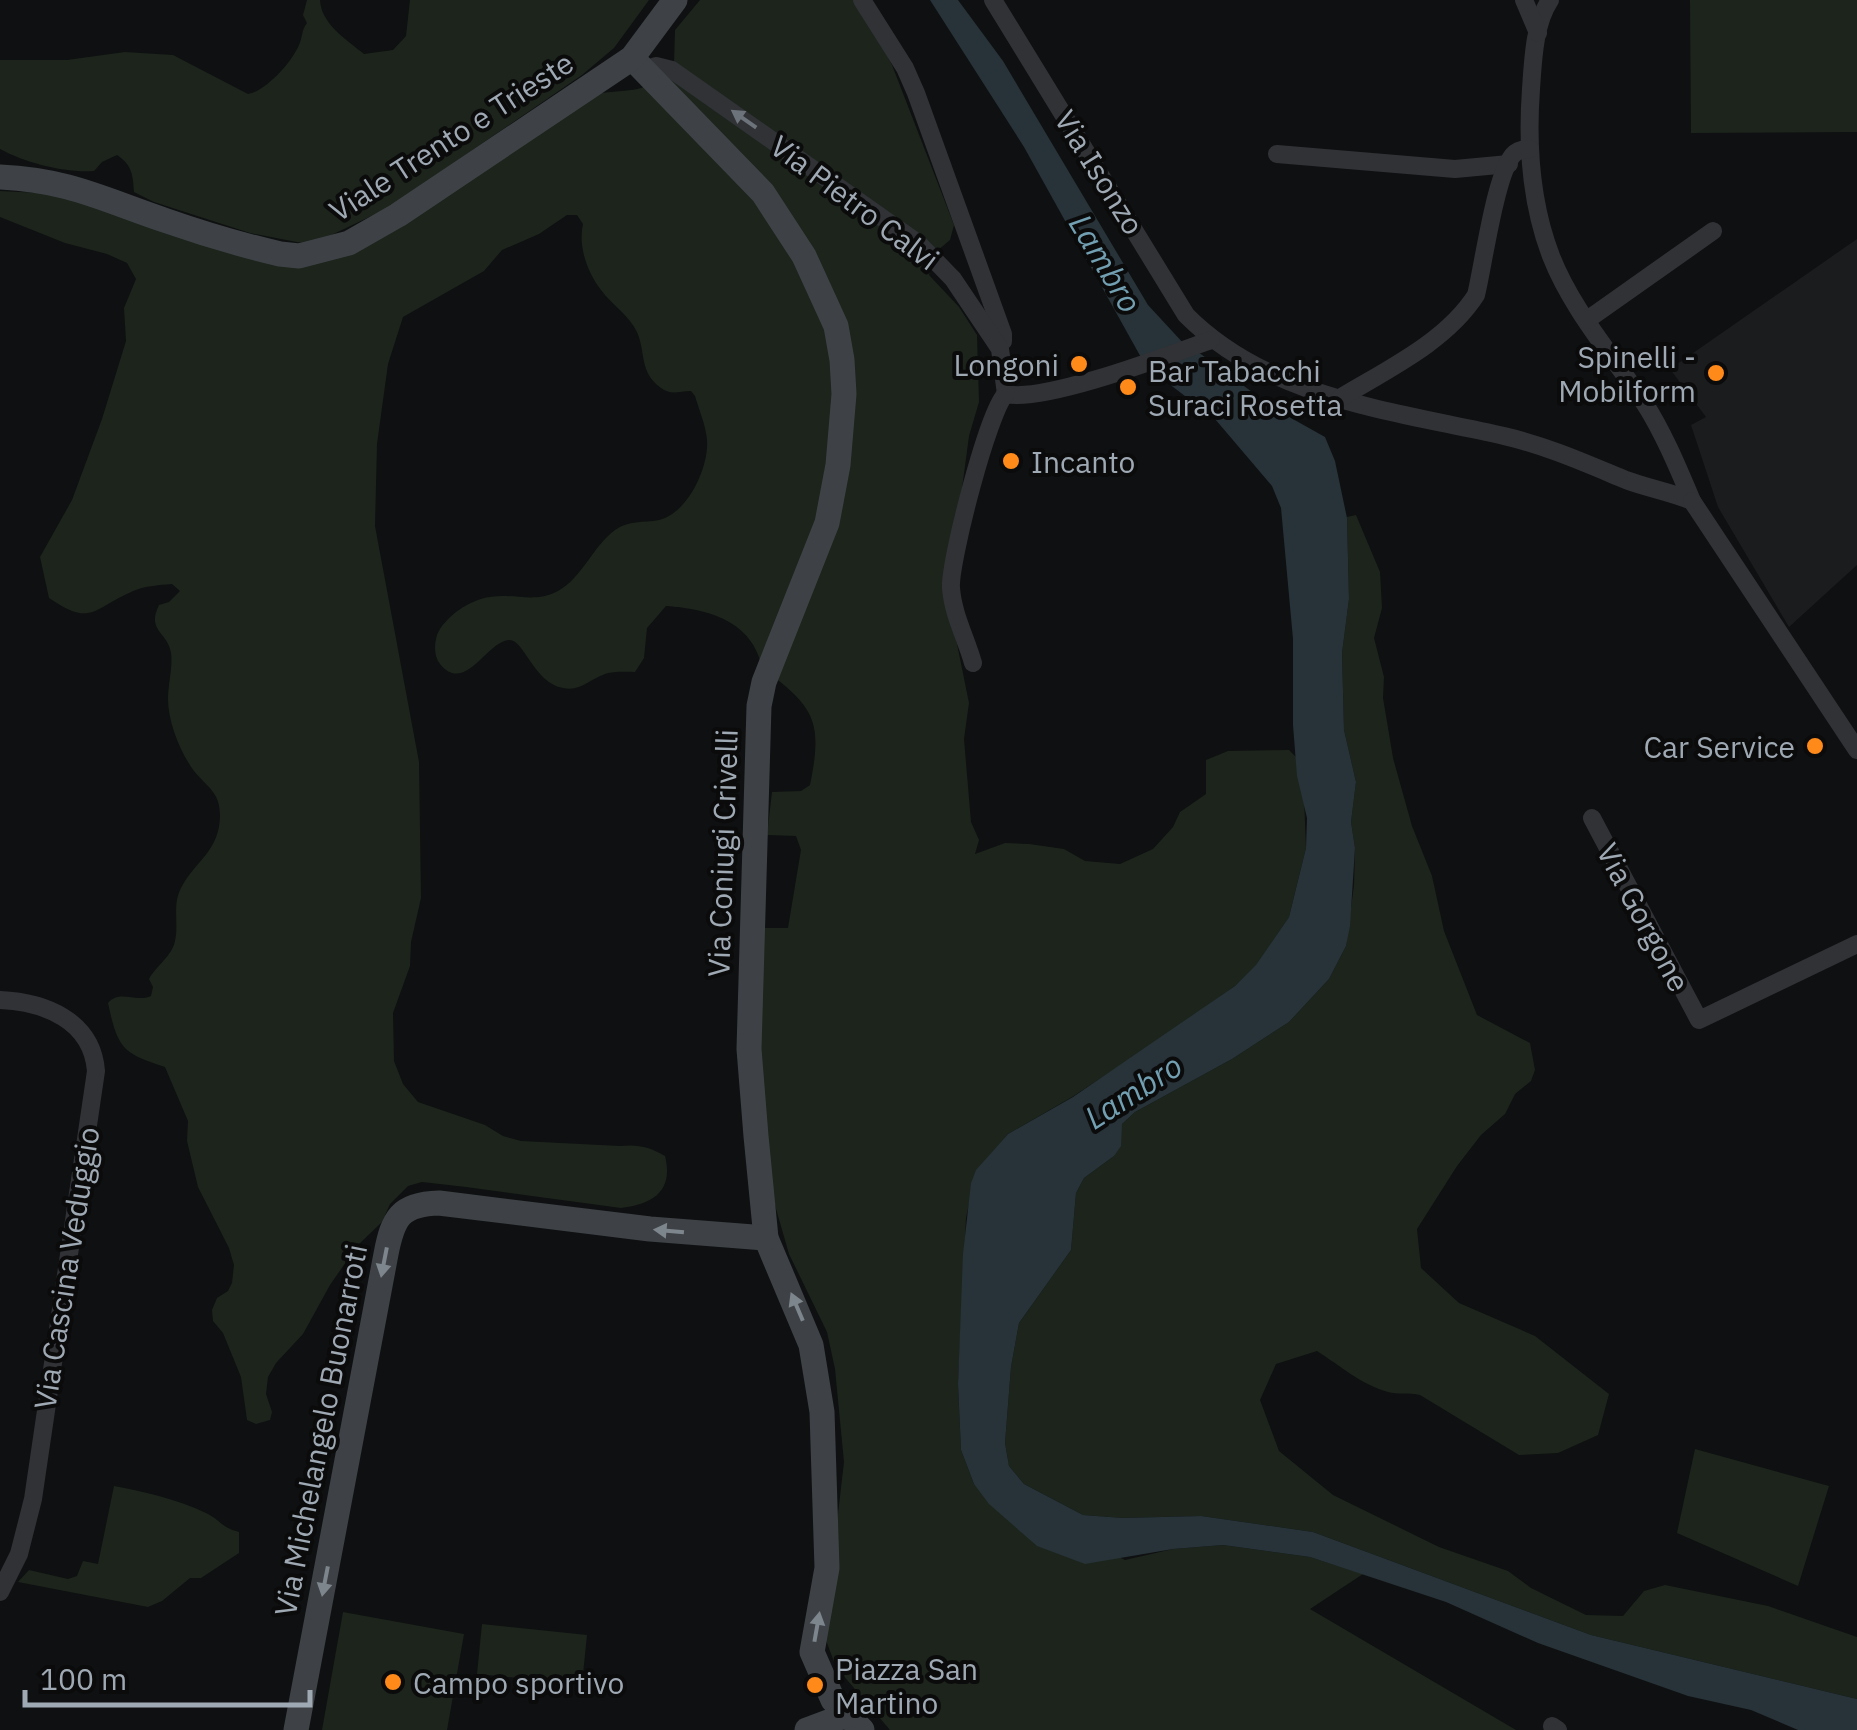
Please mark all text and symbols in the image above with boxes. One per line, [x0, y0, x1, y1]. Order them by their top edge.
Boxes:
street label: Viale Trento e Trieste [321, 42, 581, 230]
street label: Via Isonzo [1046, 102, 1154, 242]
one-way arrow [730, 110, 757, 129]
street label: Via Pietro Calvi [763, 126, 947, 278]
water label: Lambro [1060, 206, 1152, 320]
place label: Spinelli - Mobilform [1558, 337, 1696, 410]
place label: Longoni [953, 345, 1059, 384]
place label: Bar Tabacchi Suraci Rosetta [1148, 351, 1343, 424]
marker: Longoni [1068, 353, 1090, 375]
marker: Spinelli - Mobilform [1705, 362, 1727, 384]
marker: Bar Tabacchi Suraci Rosetta [1117, 376, 1139, 398]
place label: Incanto [1031, 442, 1135, 481]
marker: Incanto [1000, 450, 1022, 472]
place label: Car Service [1643, 727, 1795, 766]
street label: Via Coniugi Crivelli [698, 728, 746, 978]
marker: Car Service [1804, 735, 1826, 757]
street label: Via Gorgone [1589, 836, 1699, 998]
water label: Lambro [1076, 1044, 1190, 1138]
street label: Via Cascina Veduggio [24, 1124, 108, 1412]
one-way arrow [652, 1223, 684, 1239]
street label: Via Michelangelo Buonarroti [265, 1241, 375, 1619]
one-way arrow [376, 1247, 392, 1278]
one-way arrow [788, 1292, 804, 1322]
one-way arrow [316, 1566, 332, 1597]
one-way arrow [810, 1611, 825, 1643]
scale bar [25, 1645, 310, 1707]
place label: Piazza San Martino [835, 1649, 978, 1722]
text: 100 m [40, 1659, 127, 1698]
place label: Campo sportivo [413, 1663, 624, 1702]
marker: Campo sportivo [382, 1671, 404, 1693]
marker: Piazza San Martino [804, 1674, 826, 1696]

